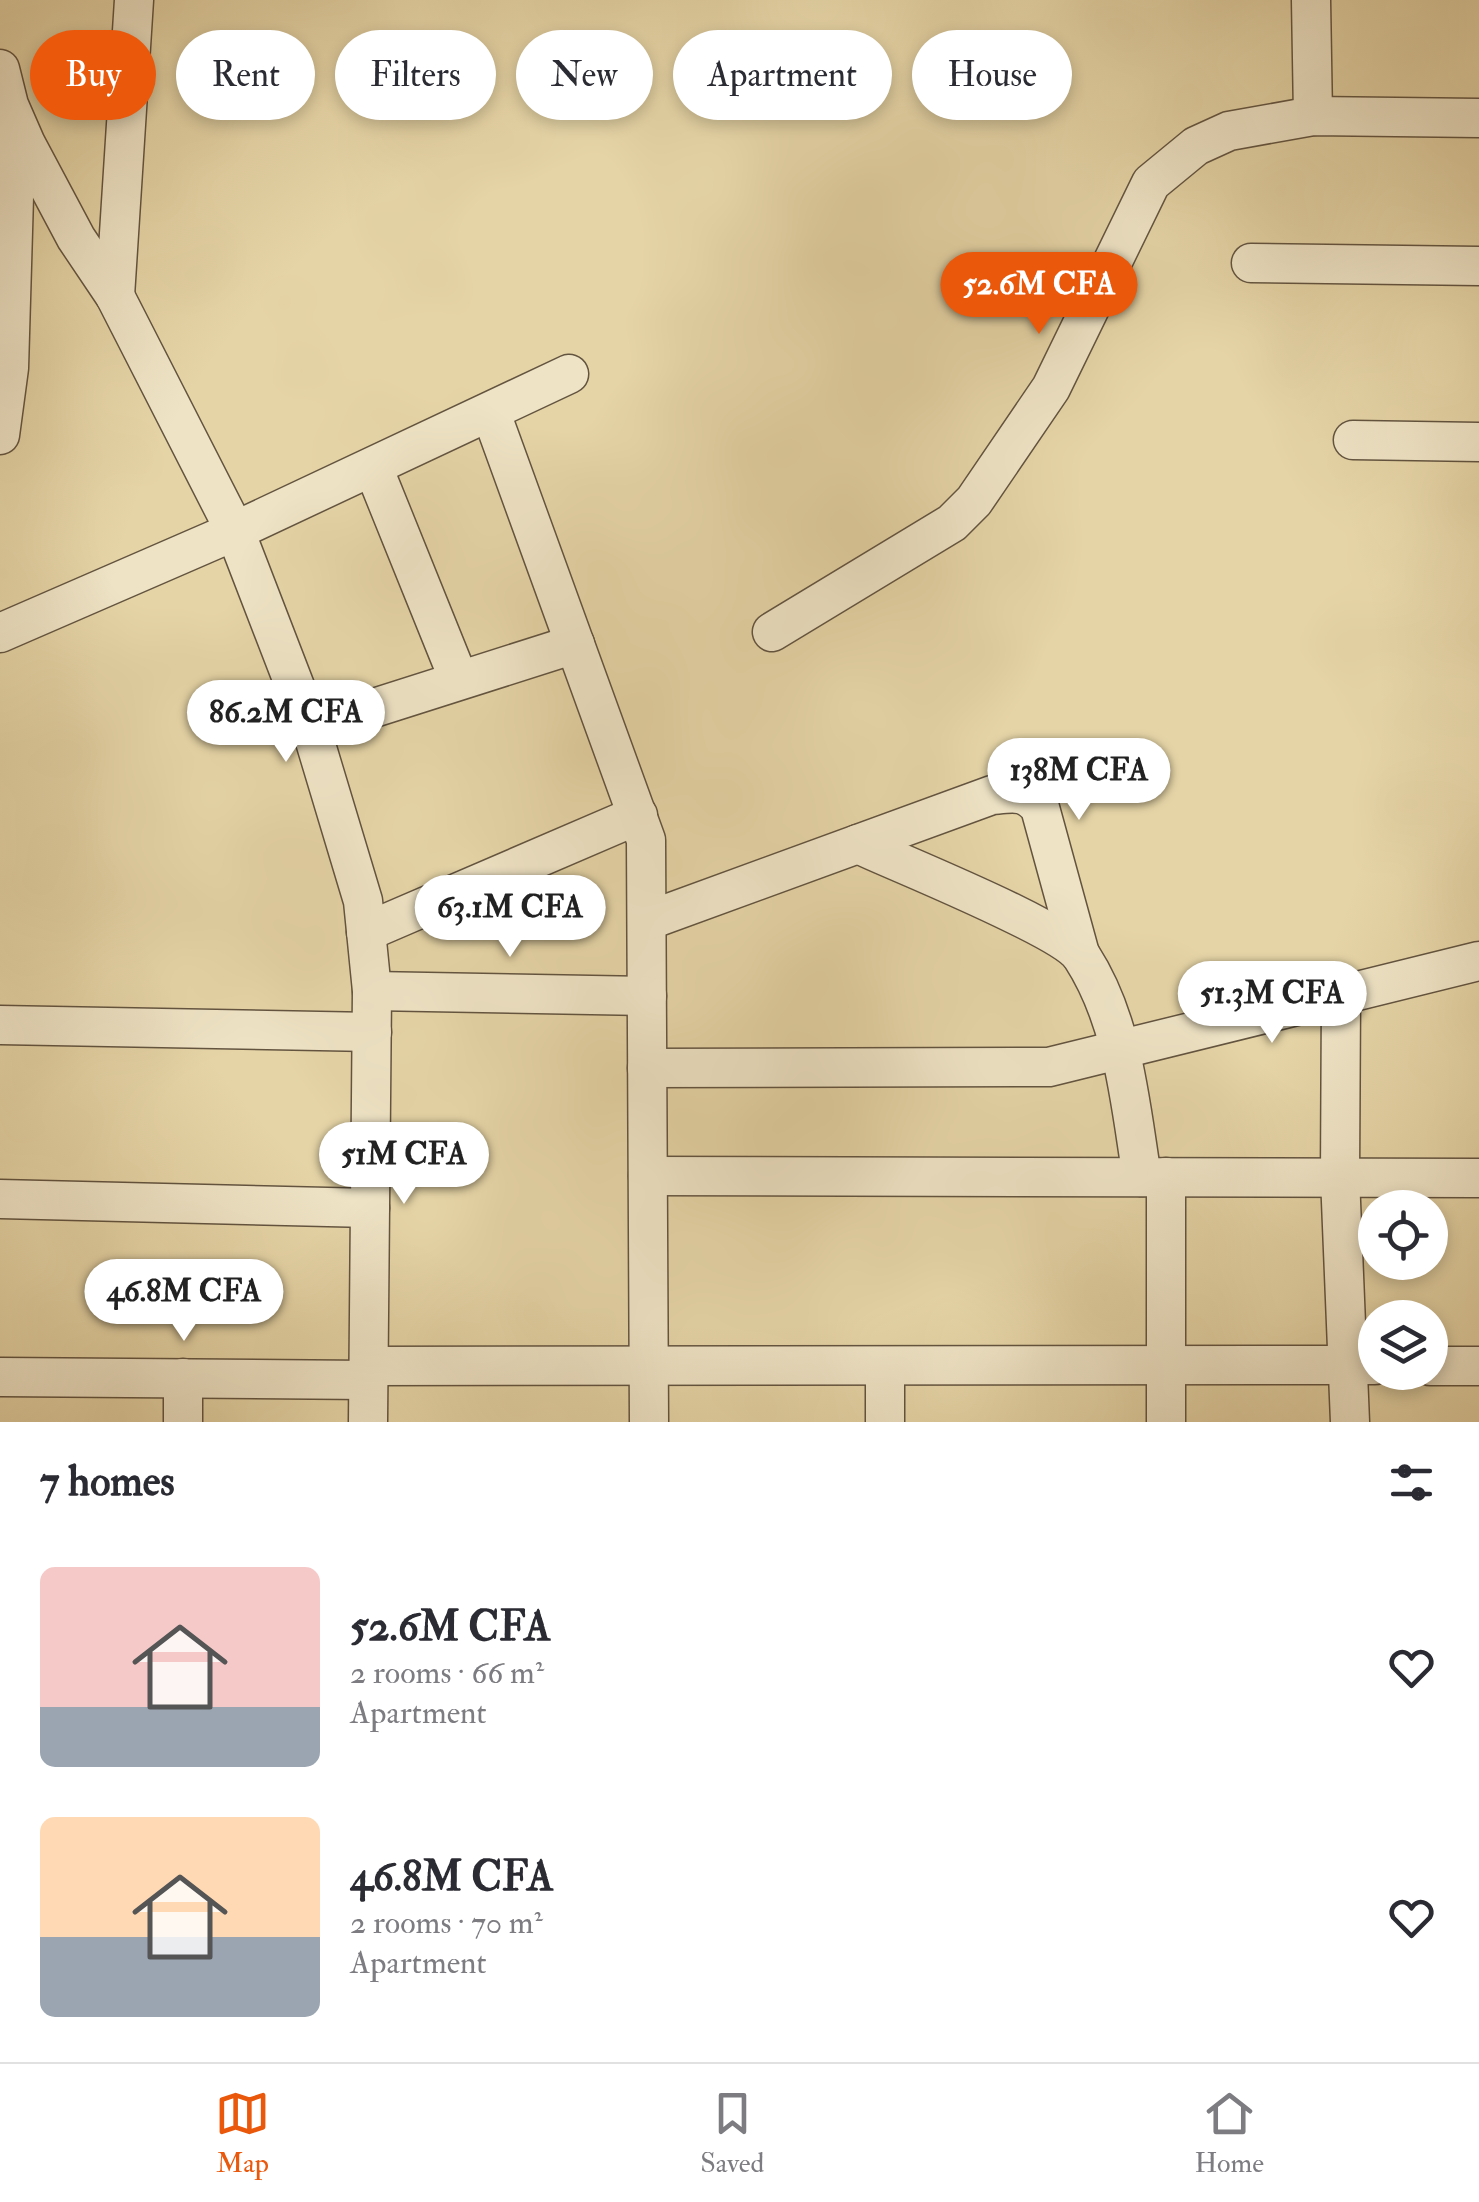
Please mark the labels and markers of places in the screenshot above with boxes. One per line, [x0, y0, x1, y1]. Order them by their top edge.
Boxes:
pin: 52.6M CFA [925, 252, 1153, 337]
pin: 86.2M CFA [172, 680, 400, 765]
pin: 138M CFA [976, 738, 1182, 823]
pin: 63.1M CFA [396, 875, 624, 960]
pin: 51.3M CFA [1158, 961, 1386, 1046]
pin: 51M CFA [312, 1122, 496, 1207]
pin: 46.8M CFA [70, 1259, 298, 1344]

